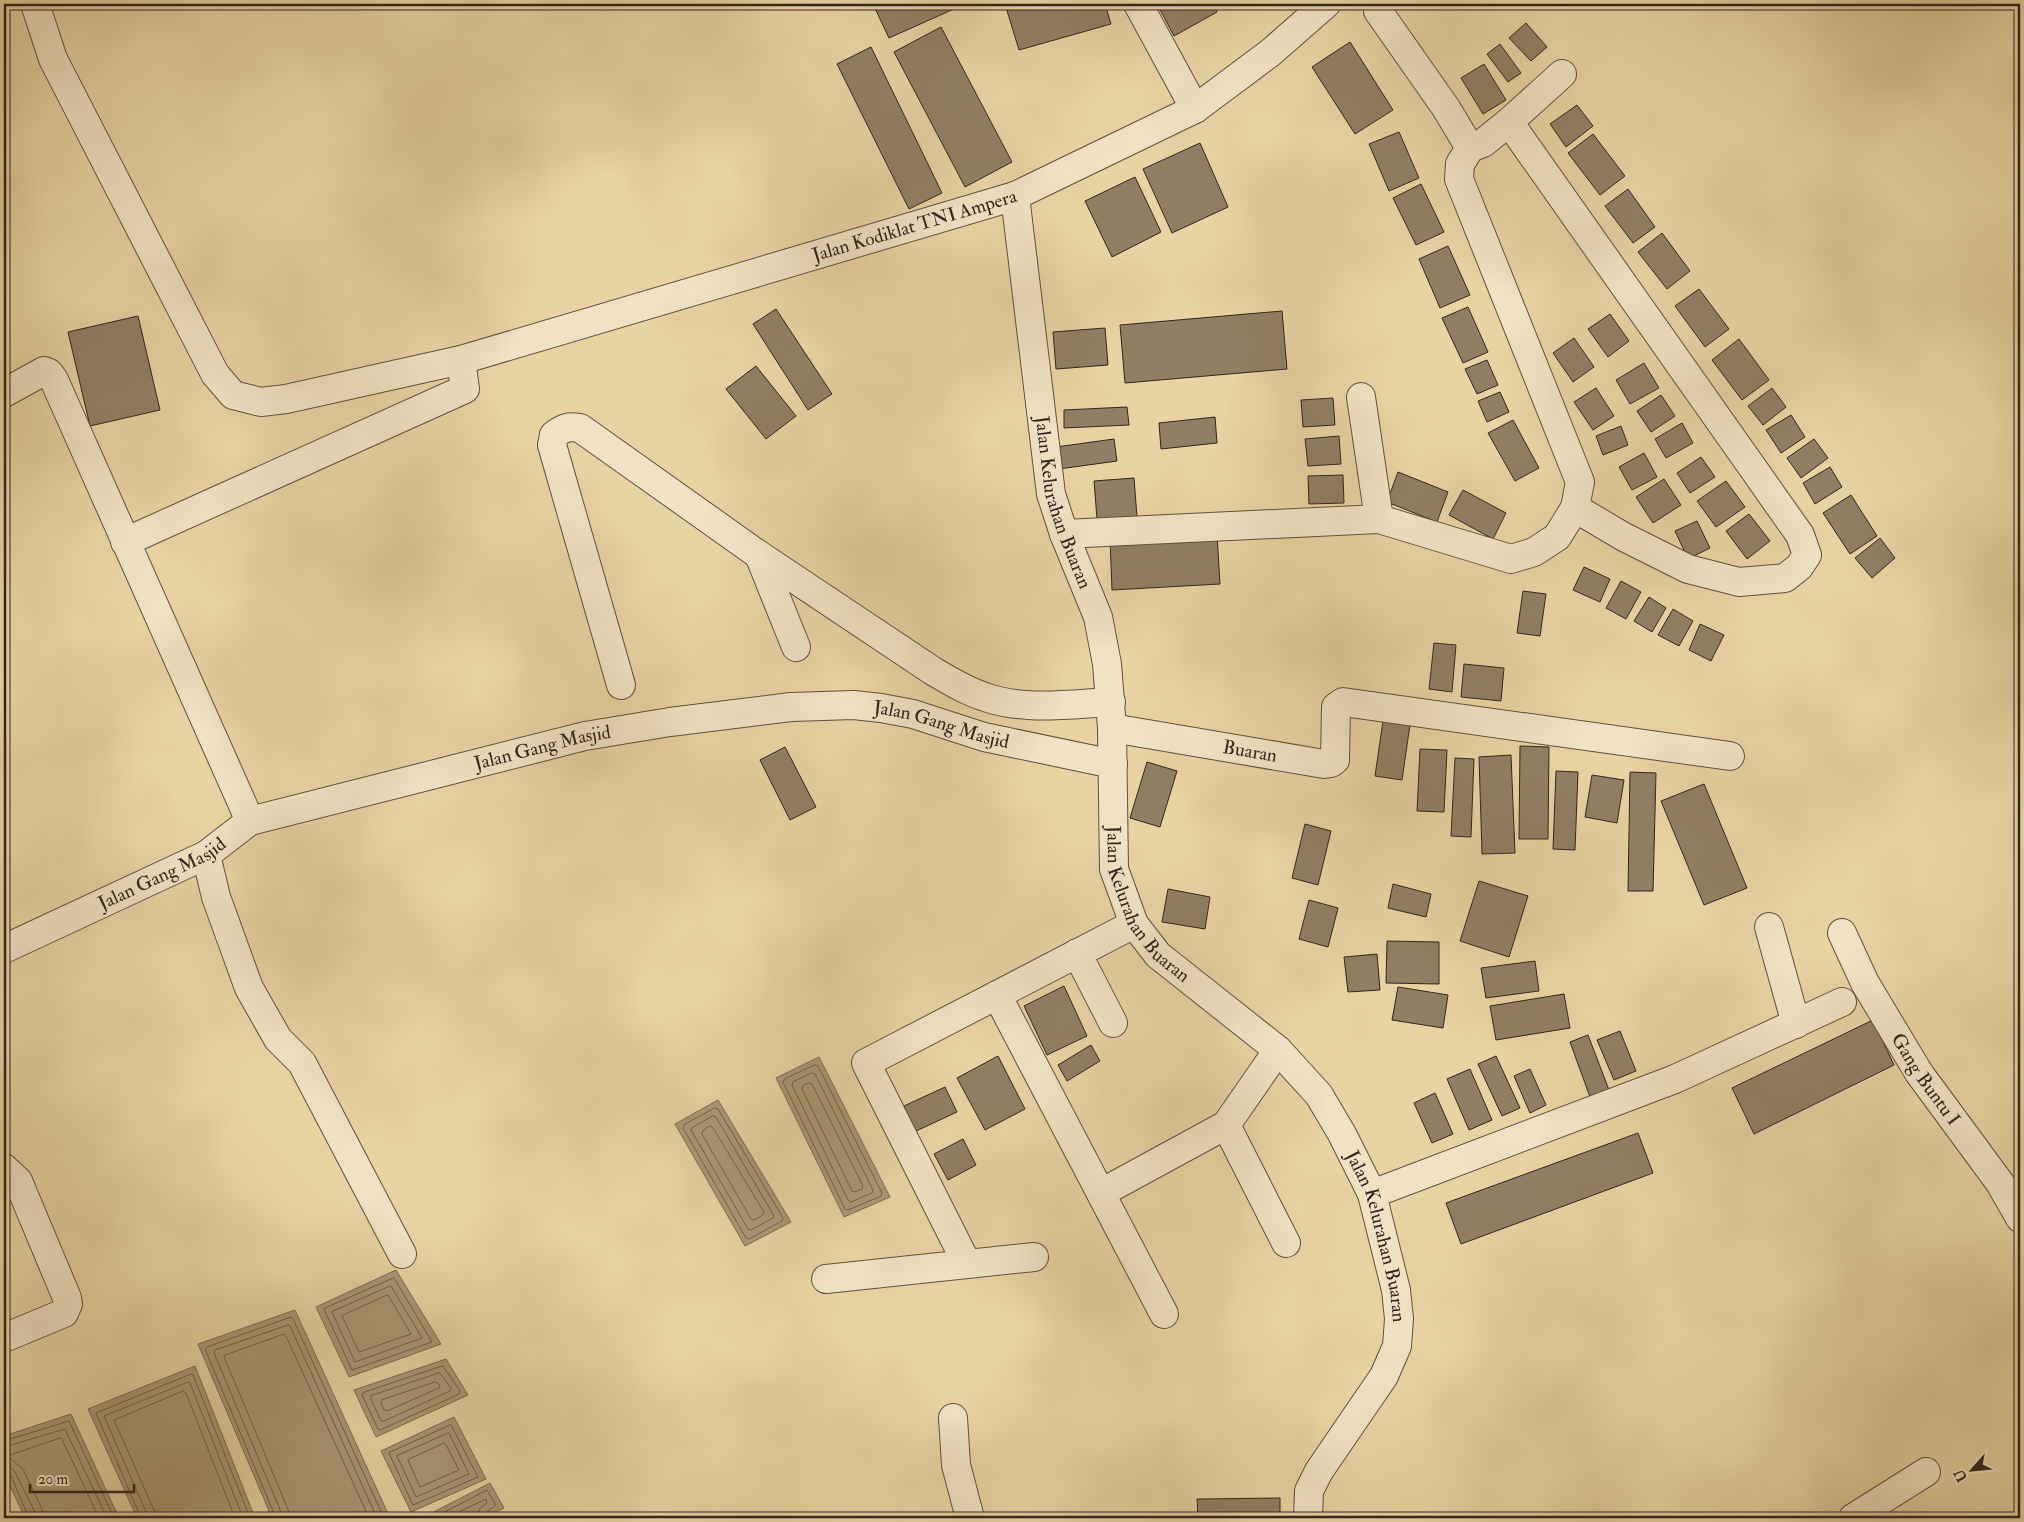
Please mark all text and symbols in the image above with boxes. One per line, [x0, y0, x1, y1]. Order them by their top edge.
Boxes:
street label: Jalan Kodiklat TNI Ampera [808, 184, 1020, 268]
street label: Jalan Kelurahan Buaran [1030, 414, 1097, 592]
street label: Jalan Gang Masjid [871, 695, 1012, 754]
street label: Jalan Gang Masjid [471, 720, 613, 776]
street label: Buaran [1221, 735, 1279, 768]
street label: Jalan Kelurahan Buaran [1101, 825, 1195, 988]
street label: Jalan Gang Masjid [93, 832, 231, 916]
street label: Gang Buntu I [1886, 1029, 1966, 1130]
street label: Jalan Kelurahan Buaran [1340, 1145, 1411, 1324]
north arrow [1946, 1444, 1996, 1494]
scale bar [30, 1462, 134, 1494]
text: U [1951, 1466, 1971, 1485]
text: 20 m [38, 1470, 68, 1489]

